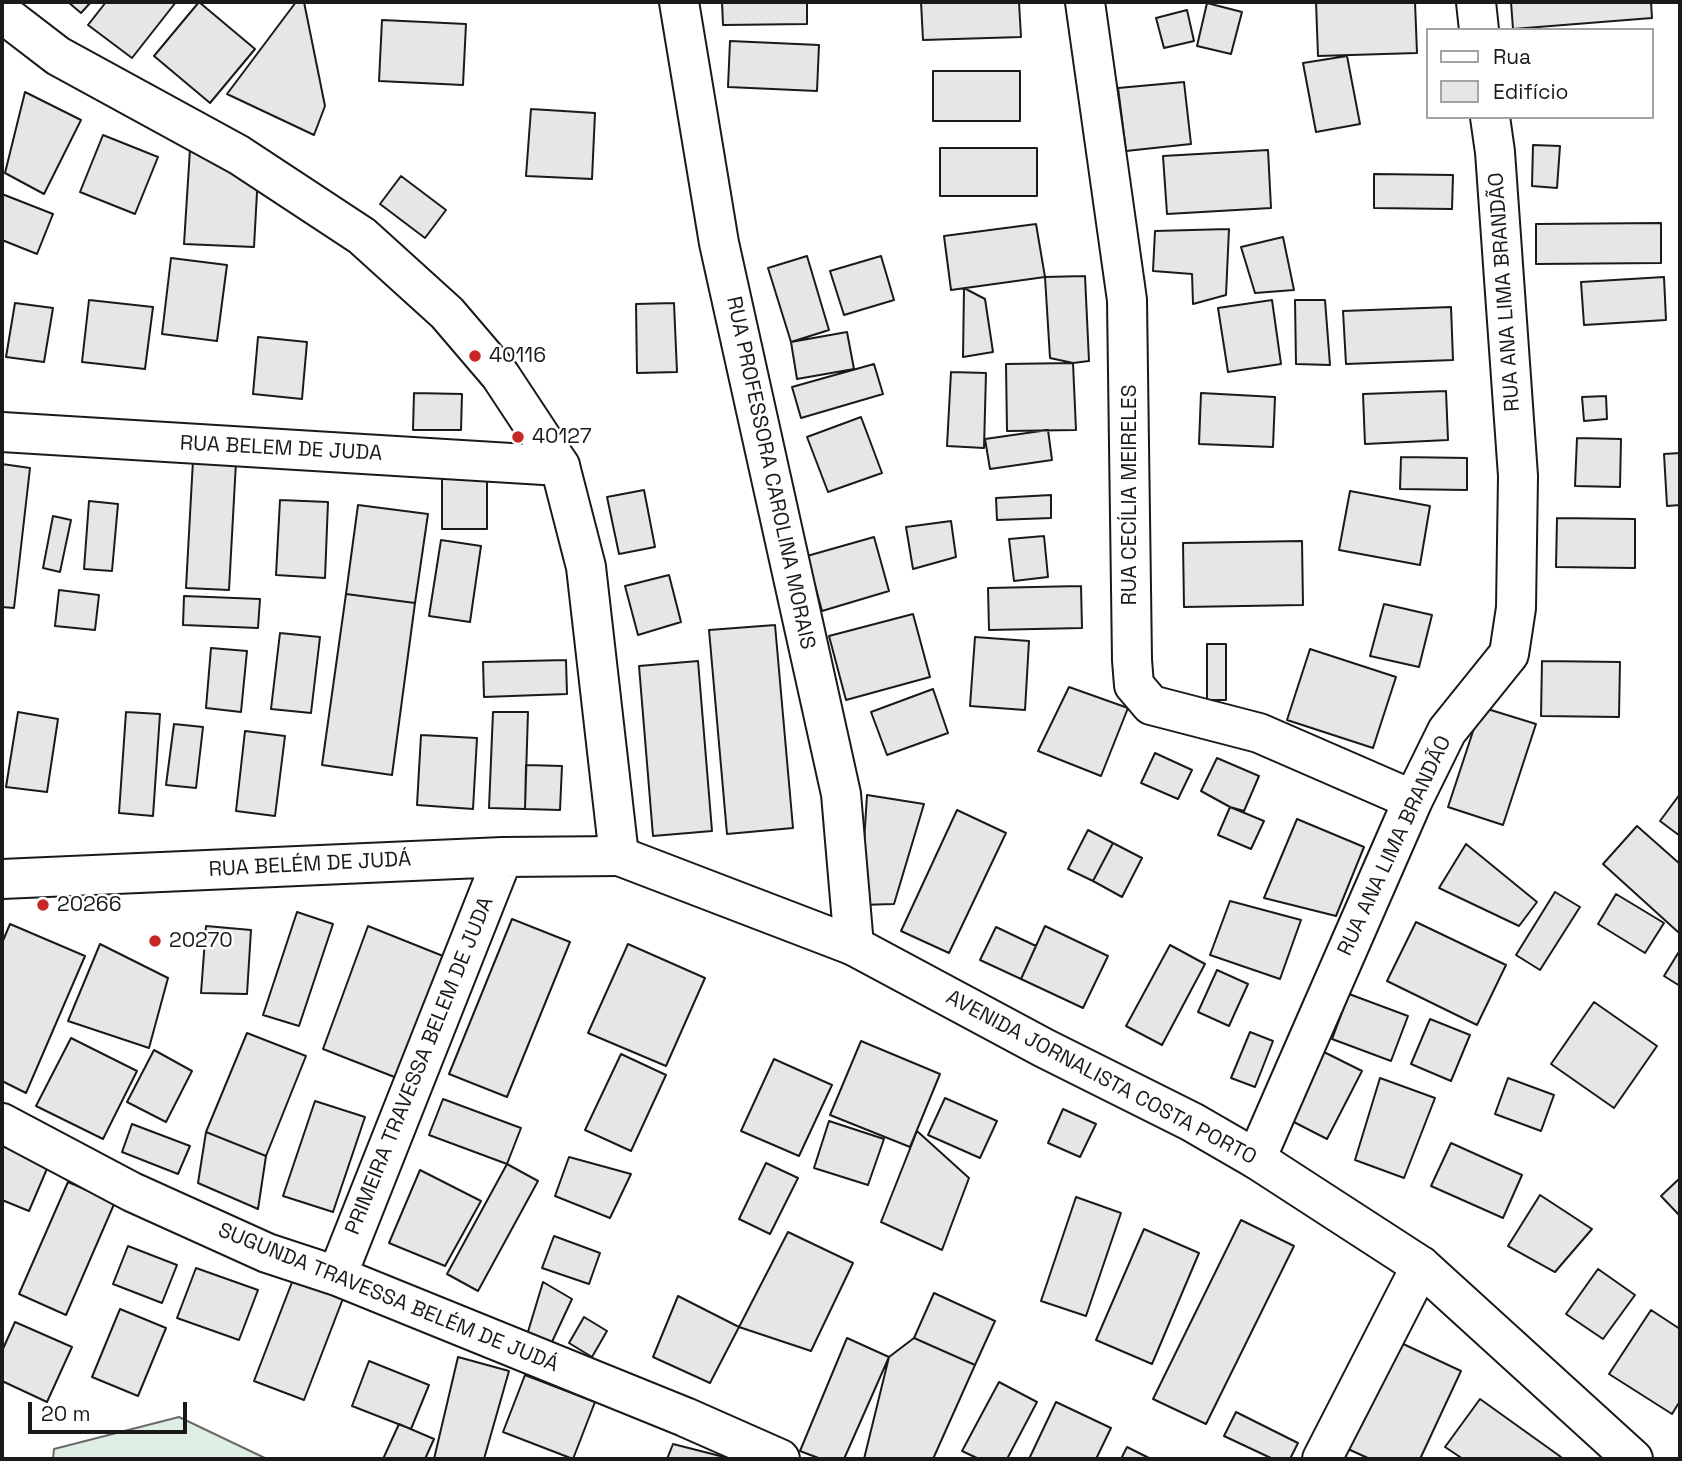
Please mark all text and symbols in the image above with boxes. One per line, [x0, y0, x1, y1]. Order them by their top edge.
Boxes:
legend [1426, 28, 1654, 119]
text: Rua [1493, 43, 1531, 70]
text: Edifício [1493, 78, 1569, 105]
street label: RUA ANA LIMA BRANDÃO [1484, 171, 1526, 413]
street label: RUA PROFESSORA CAROLINA MORAIS [720, 294, 820, 652]
place label: 40116 [489, 343, 546, 369]
marker: 40116 [467, 348, 483, 364]
street label: RUA CECÍLIA MEIRELES [1117, 384, 1143, 606]
place label: 40127 [532, 424, 592, 450]
marker: 40127 [510, 429, 526, 445]
street label: RUA BELEM DE JUDA [179, 431, 383, 467]
street label: RUA ANA LIMA BRANDÃO [1333, 732, 1457, 960]
street label: RUA BELÉM DE JUDÁ [208, 847, 412, 883]
place label: 20266 [57, 892, 121, 918]
street label: PRIMEIRA TRAVESSA BELEM DE JUDA [341, 893, 499, 1239]
marker: 20266 [35, 897, 51, 913]
place label: 20270 [169, 928, 233, 954]
marker: 20270 [147, 933, 163, 949]
street label: AVENIDA JORNALISTA COSTA PORTO [942, 985, 1260, 1171]
street label: SUGUNDA TRAVESSA BELÉM DE JUDÁ [214, 1218, 562, 1378]
scale bar [32, 1388, 191, 1432]
text: 20 m [41, 1400, 91, 1427]

